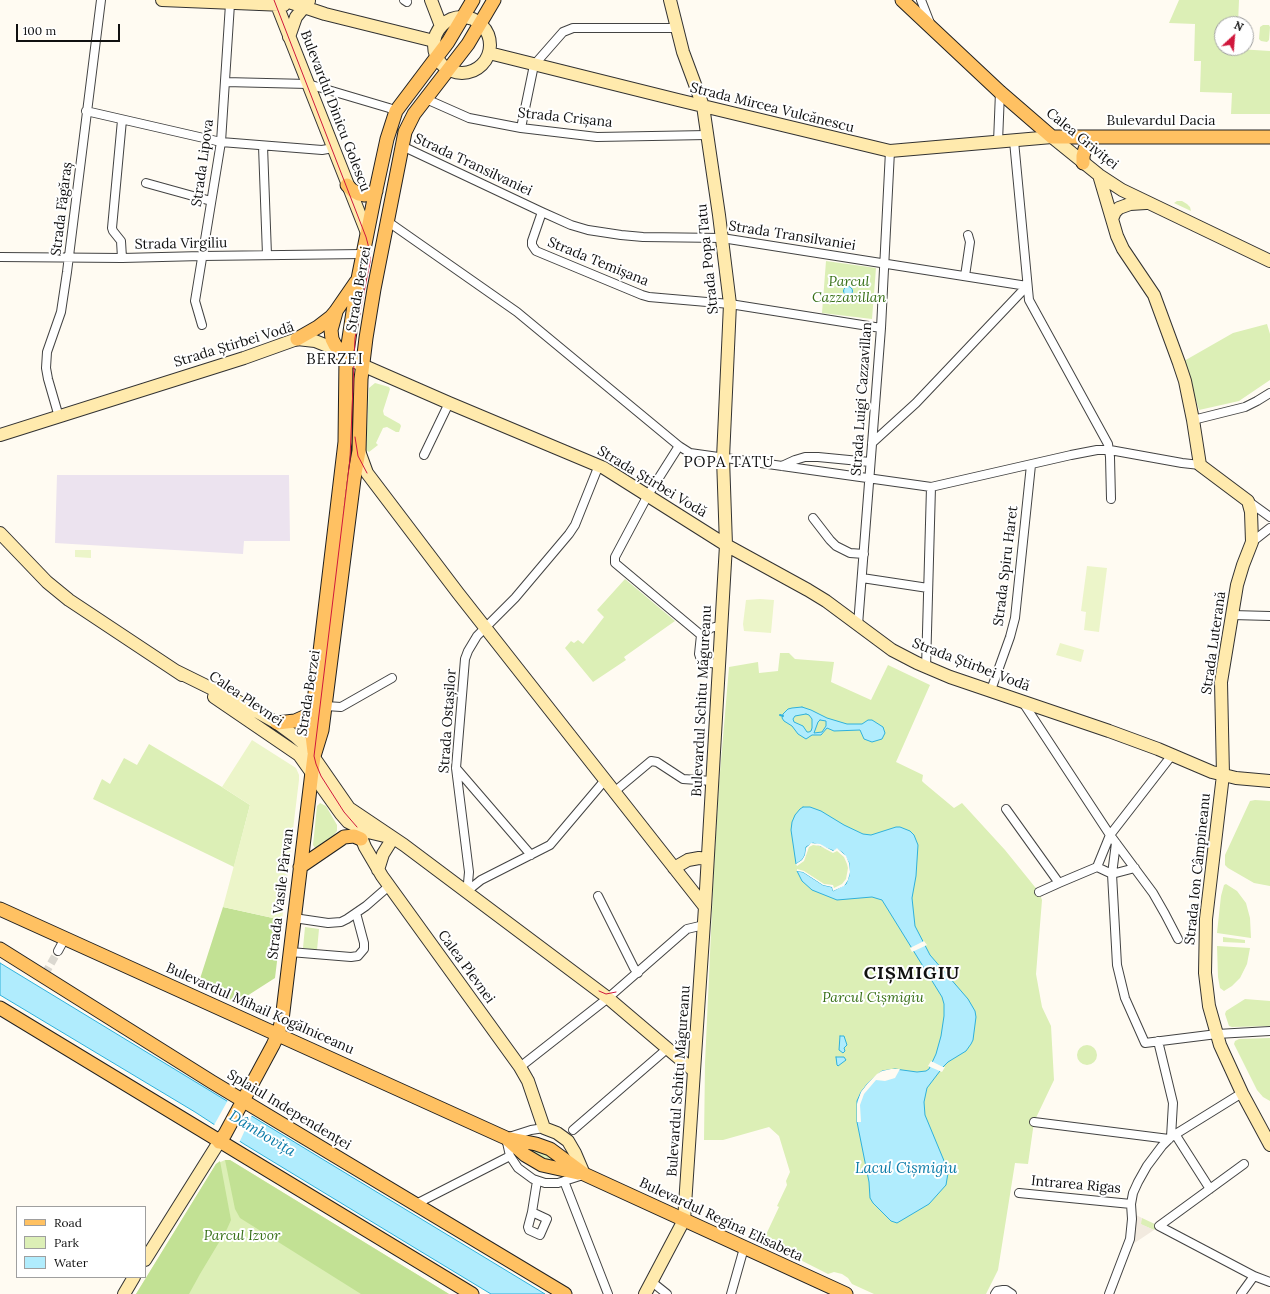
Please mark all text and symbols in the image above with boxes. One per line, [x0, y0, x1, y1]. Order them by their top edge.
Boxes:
scale bar [18, 16, 122, 42]
north arrow [1214, 16, 1254, 56]
text: N [1232, 18, 1246, 34]
text: 100 m [23, 23, 56, 38]
street label: Bulevardul Dinicu Golescu [296, 28, 374, 194]
street label: Strada Mircea Vulcănescu [688, 79, 856, 137]
street label: Strada Crișana [517, 105, 613, 131]
street label: Calea Griviței [1042, 105, 1122, 173]
street label: Bulevardul Dacia [1107, 113, 1215, 129]
street label: Strada Lipova [189, 118, 217, 208]
street label: Strada Transilvaniei [411, 130, 535, 200]
street label: Strada Făgăraș [48, 161, 76, 257]
street label: Strada Popa Tatu [694, 203, 722, 315]
street label: Strada Transilvaniei [727, 218, 857, 254]
street label: Strada Temișana [545, 234, 651, 290]
street label: Strada Virgiliu [134, 235, 228, 253]
street label: Strada Berzei [343, 245, 375, 333]
park label: Parcul Cazzavillan [812, 274, 886, 306]
street label: Strada Știrbei Vodă [172, 319, 296, 371]
street label: Strada Luigi Cazzavillan [848, 321, 876, 477]
district label: BERZEI [306, 351, 364, 369]
street label: Strada Știrbei Vodă [594, 443, 710, 521]
district label: POPA TATU [684, 454, 774, 472]
street label: Strada Spiru Haret [990, 505, 1022, 627]
street label: Strada Luterană [1198, 590, 1230, 696]
street label: Bulevardul Schitu Măgureanu [689, 605, 715, 797]
street label: Strada Știrbei Vodă [910, 635, 1032, 695]
street label: Strada Berzei [294, 649, 324, 737]
street label: Calea Plevnei [206, 668, 286, 730]
street label: Strada Ostașilor [436, 668, 460, 774]
street label: Strada Ion Câmpineanu [1182, 792, 1214, 946]
street label: Strada Vasile Pârvan [265, 828, 297, 960]
street label: Calea Plevnei [434, 927, 498, 1007]
street label: Bulevardul Mihail Kogălniceanu [163, 960, 357, 1058]
district label: CIȘMIGIU [864, 963, 960, 985]
street label: Bulevardul Schitu Măgureanu [664, 985, 694, 1177]
park label: Parcul Cișmigiu [822, 990, 924, 1006]
street label: Splaiul Independenței [224, 1066, 354, 1154]
water label: Dâmbovița [226, 1107, 298, 1161]
water label: Lacul Cișmigiu [855, 1160, 957, 1178]
street label: Intrarea Rigas [1030, 1173, 1122, 1197]
street label: Bulevardul Regina Elisabeta [636, 1175, 806, 1265]
legend [16, 1206, 146, 1278]
text: Road [54, 1215, 82, 1230]
park label: Parcul Izvor [204, 1228, 280, 1244]
text: Park [54, 1235, 79, 1250]
text: Water [54, 1255, 88, 1270]

